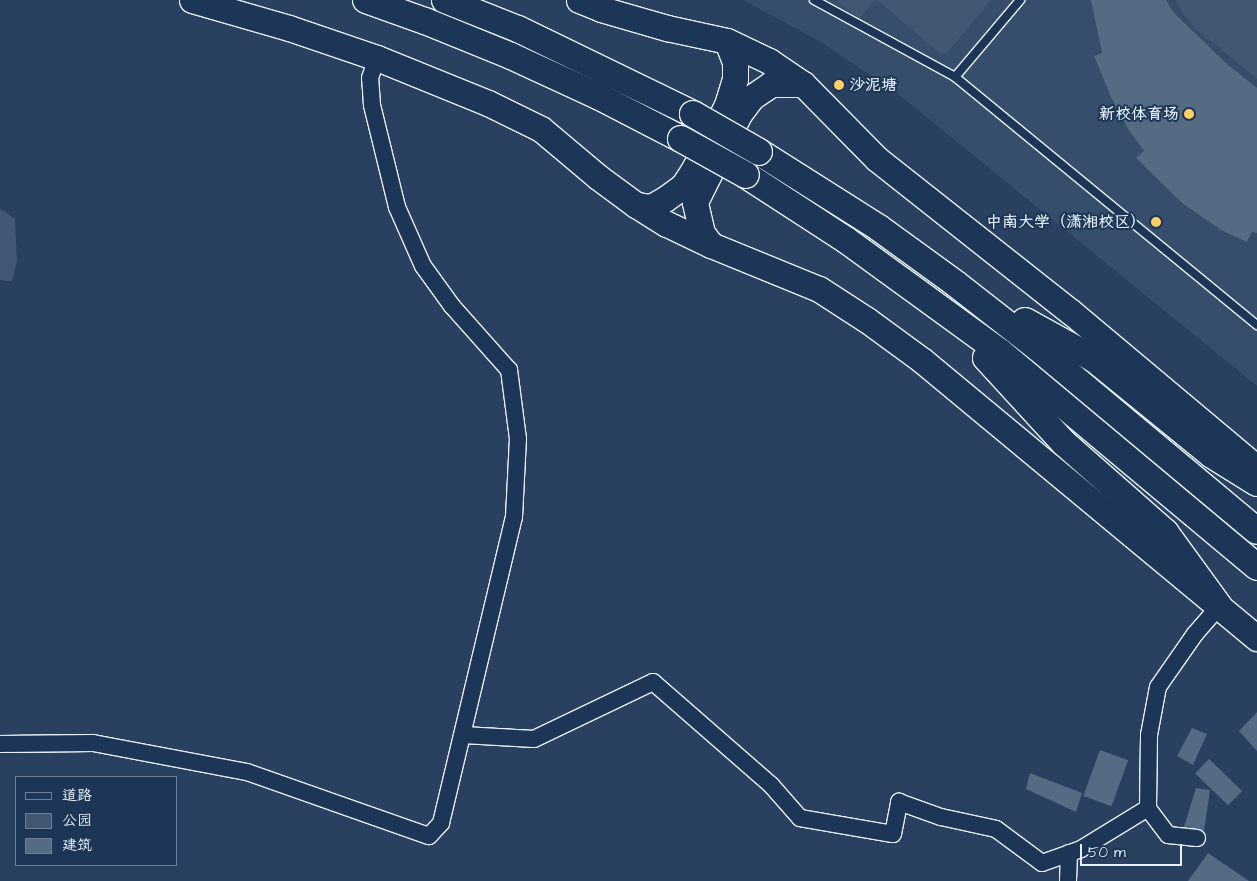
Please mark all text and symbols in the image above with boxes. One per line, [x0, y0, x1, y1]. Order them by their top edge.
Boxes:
place label: 沙泥塘 [849, 75, 897, 95]
marker: 沙泥塘 [833, 79, 845, 91]
place label: 新校体育场 [1099, 104, 1179, 124]
marker: 新校体育场 [1183, 108, 1195, 120]
place label: 中南大学（潇湘校区） [986, 212, 1146, 232]
marker: 中南大学（潇湘校区） [1150, 216, 1162, 228]
legend [15, 776, 178, 866]
text: 道路 [62, 785, 92, 806]
text: 公园 [62, 810, 92, 831]
scale bar [1082, 834, 1184, 866]
text: 建筑 [62, 835, 92, 856]
text: 50 m [1088, 842, 1126, 863]

